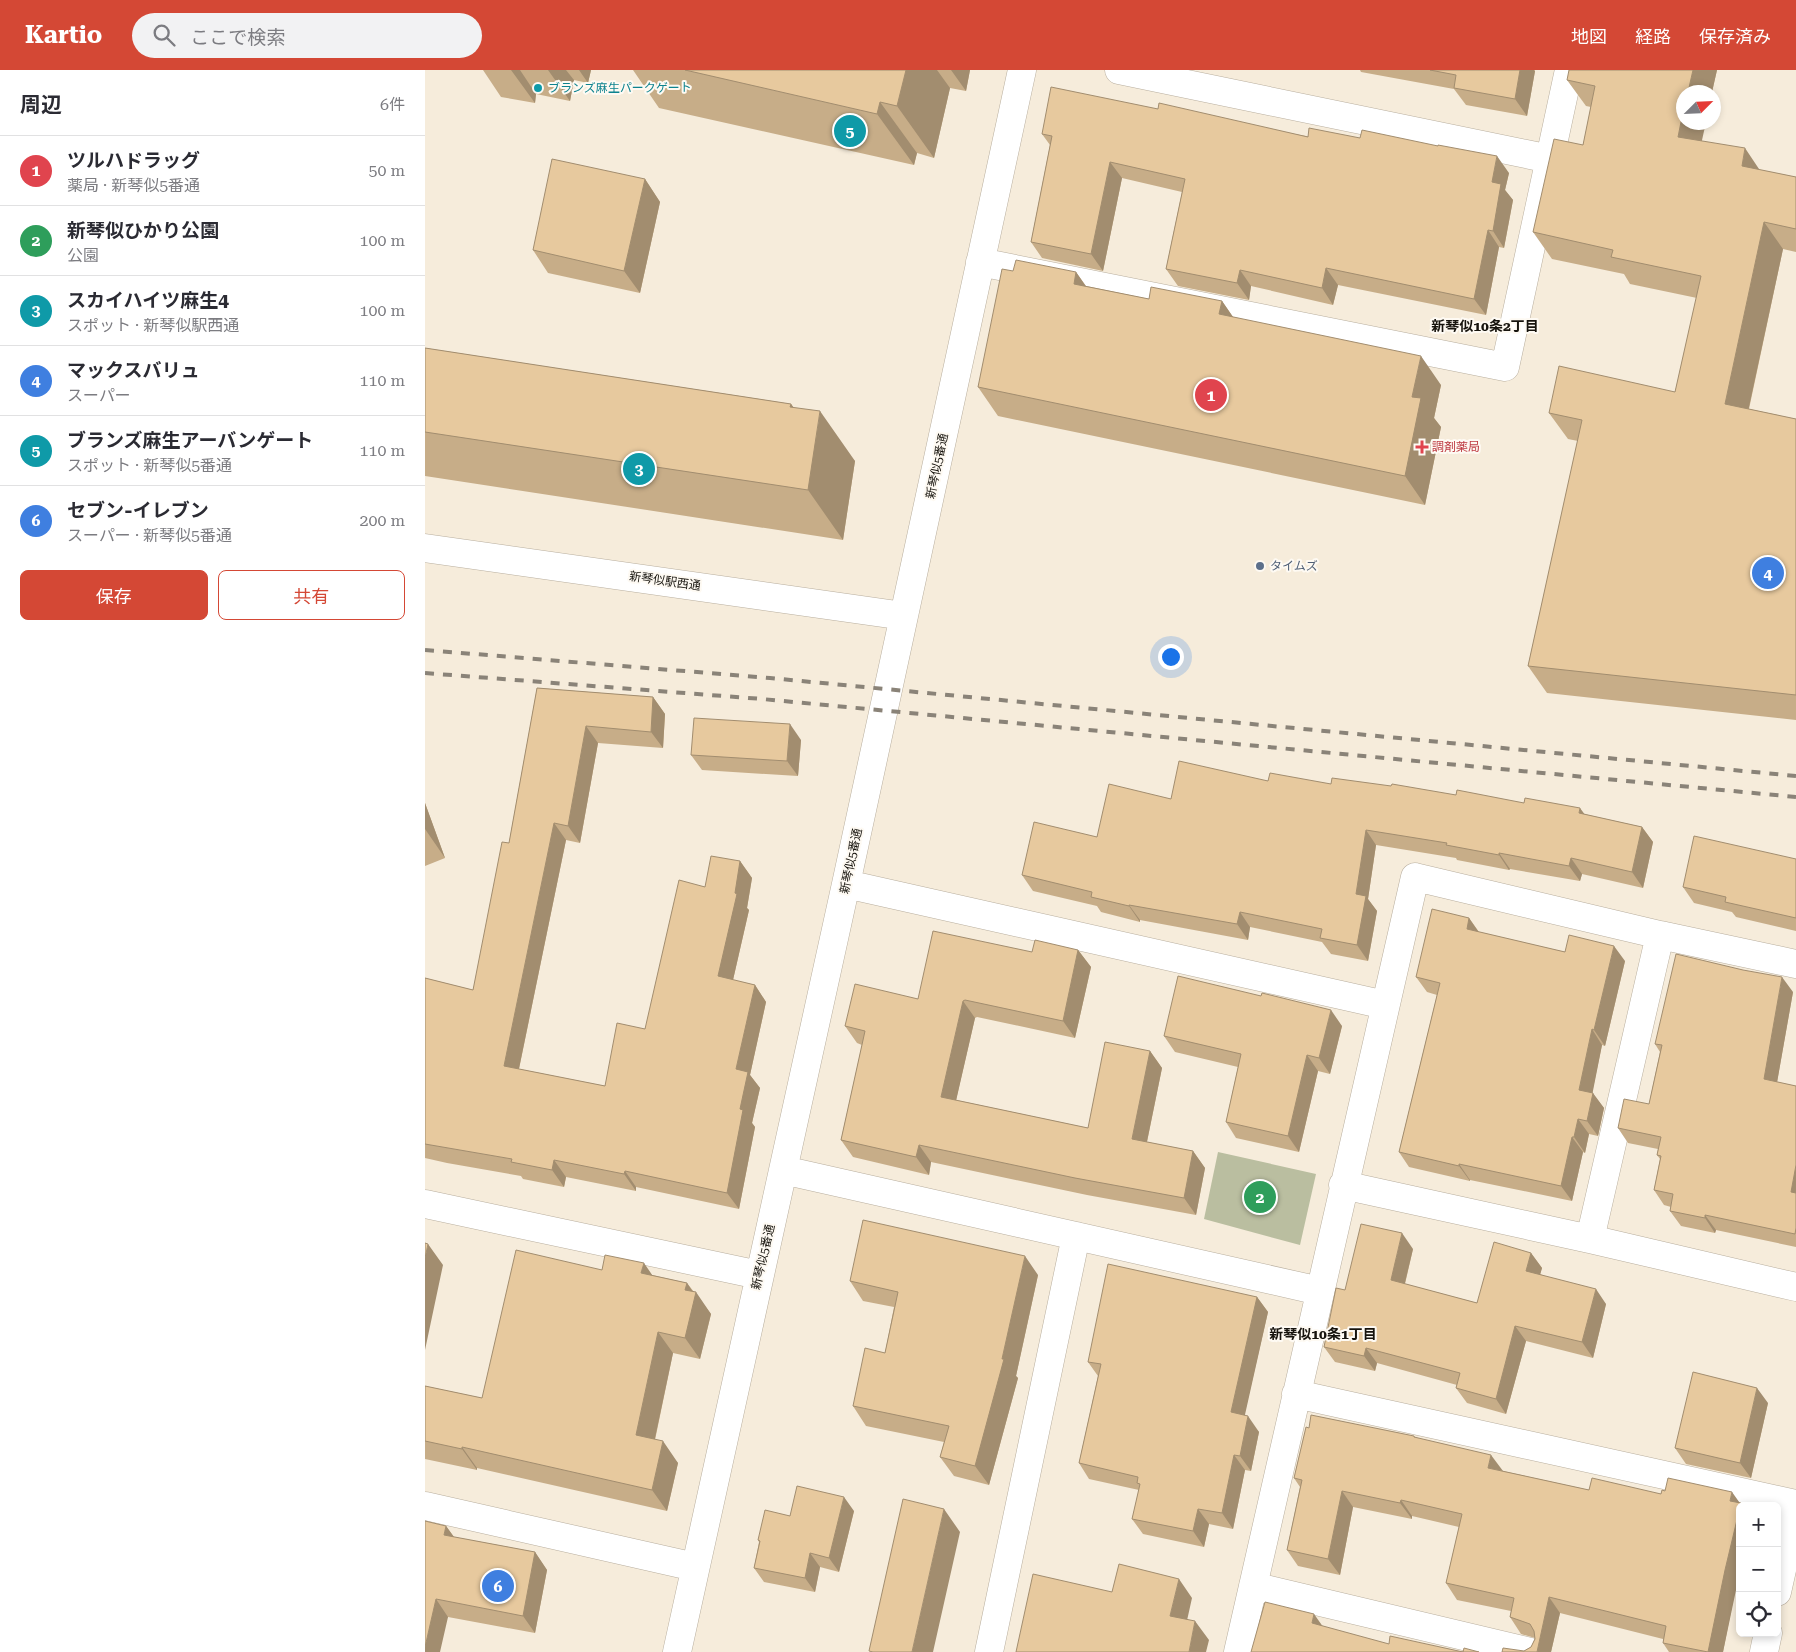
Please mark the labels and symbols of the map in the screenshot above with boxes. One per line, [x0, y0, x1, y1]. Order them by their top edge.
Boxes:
place label: ブランズ麻生パークゲート [548, 81, 692, 95]
marker: ブランズ麻生パークゲート [532, 82, 544, 94]
north arrow [1676, 85, 1721, 130]
pin: 5 [834, 112, 866, 150]
district label: 新琴似10条2丁目 [1431, 318, 1539, 334]
pin: 1 [1195, 376, 1227, 414]
street label: 新琴似5番通 [923, 432, 951, 500]
place label: 調剤薬局 [1432, 440, 1480, 454]
marker: 調剤薬局 [1416, 441, 1428, 453]
pin: 3 [623, 450, 655, 488]
pin: 4 [1752, 554, 1784, 592]
place label: タイムズ [1270, 559, 1318, 573]
marker: タイムズ [1254, 560, 1266, 572]
street label: 新琴似駅西通 [628, 569, 702, 593]
your location [1158, 644, 1184, 670]
street label: 新琴似5番通 [837, 827, 865, 895]
pin: 2 [1244, 1178, 1276, 1216]
street label: 新琴似5番通 [749, 1223, 777, 1291]
district label: 新琴似10条1丁目 [1269, 1326, 1377, 1342]
pin: 6 [482, 1567, 514, 1605]

